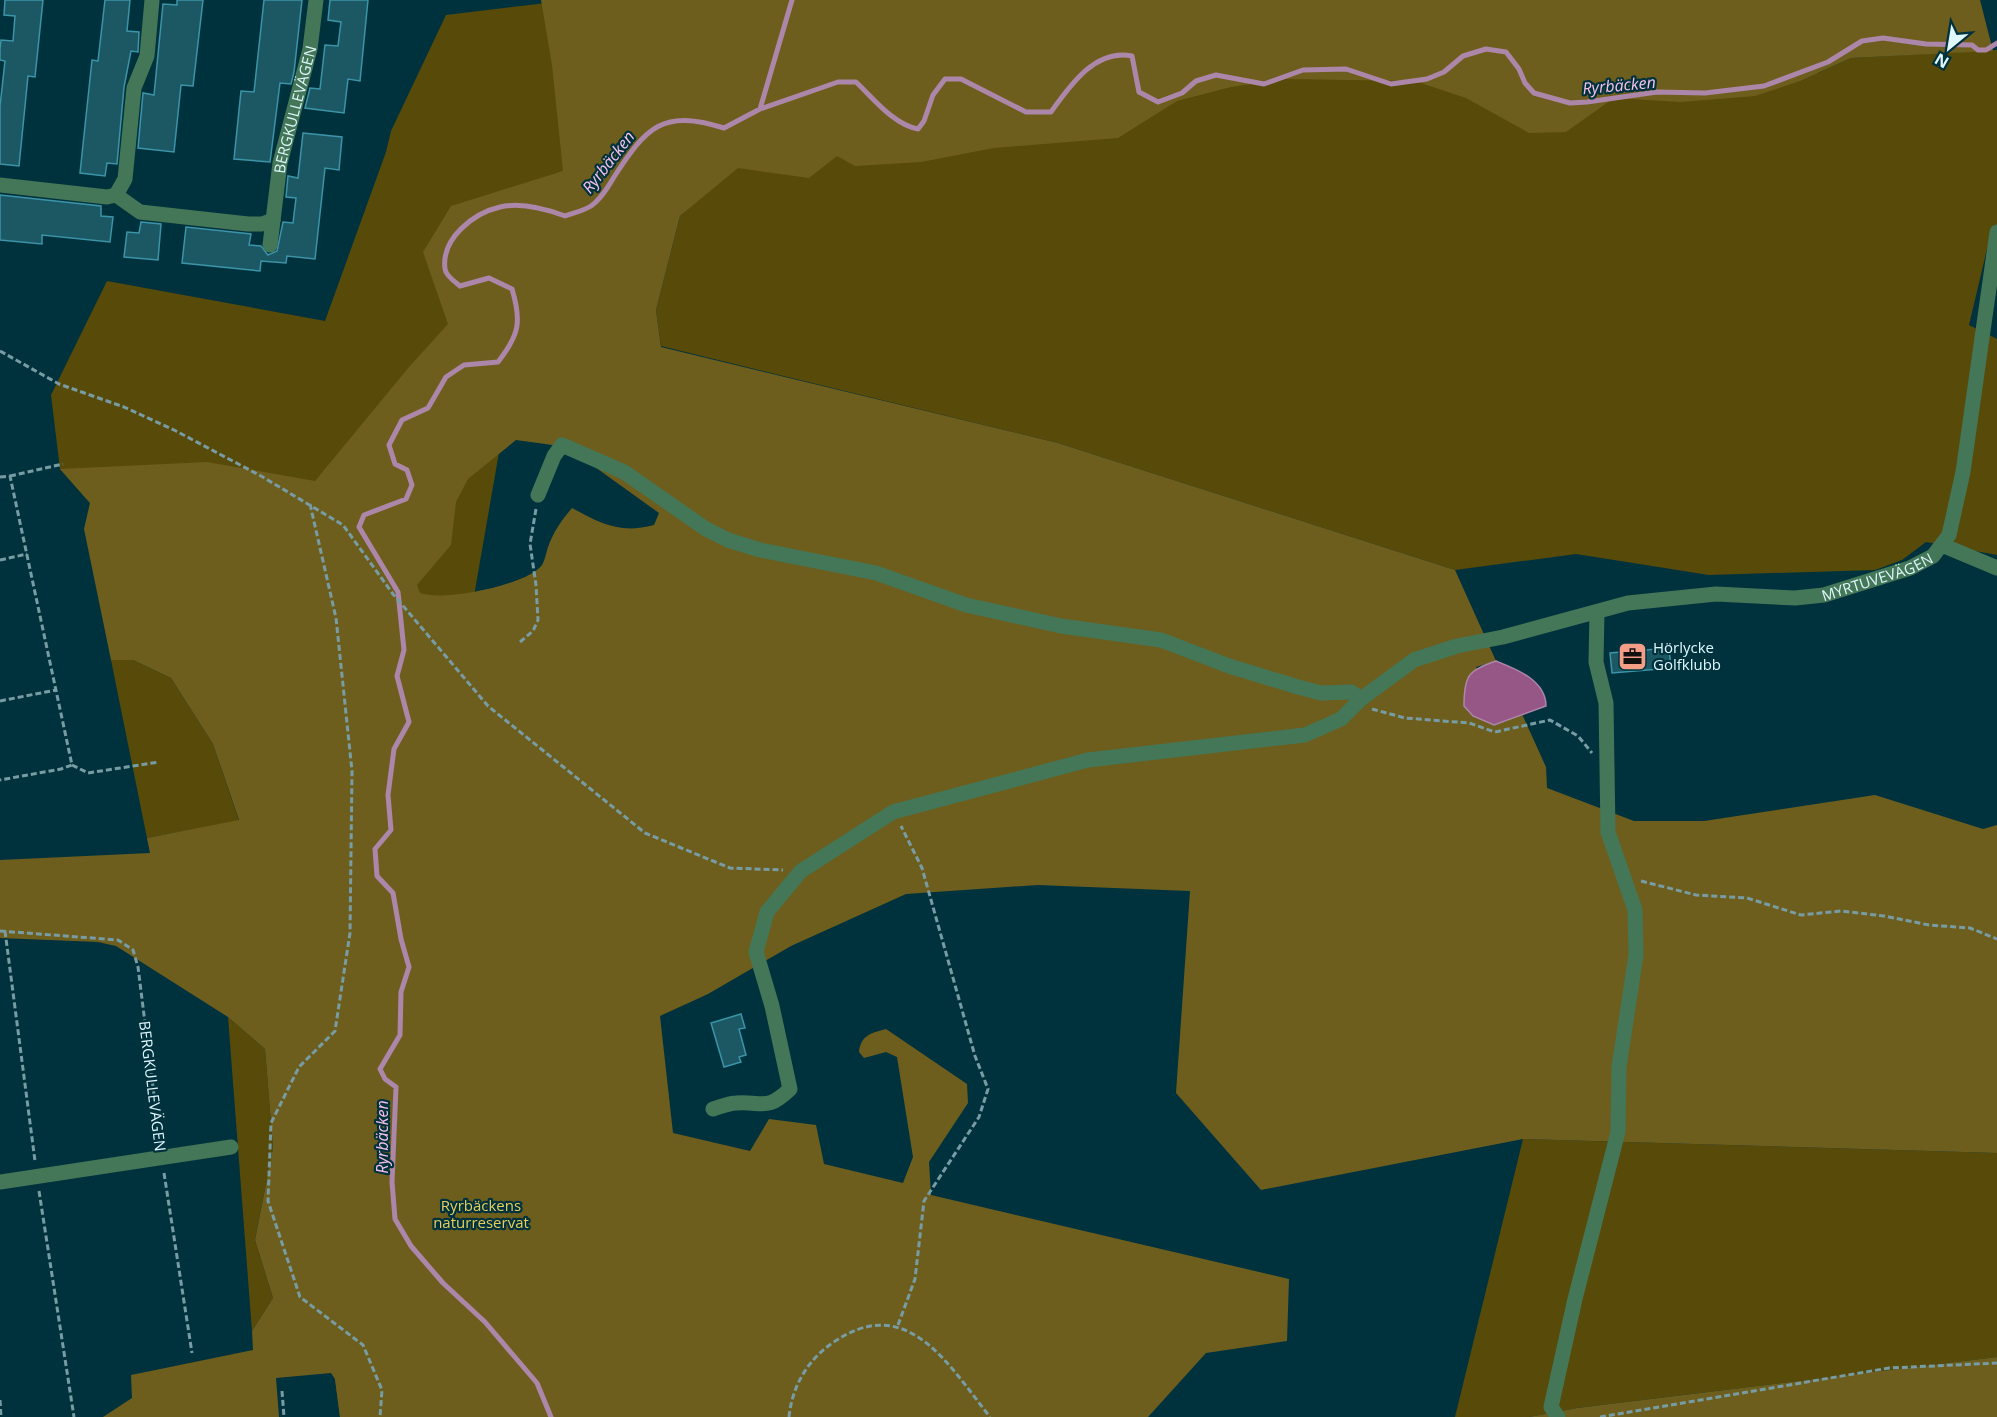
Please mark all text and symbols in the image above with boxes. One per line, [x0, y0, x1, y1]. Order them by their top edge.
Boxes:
north arrow [1919, 18, 1979, 78]
street label: BERGKULLEVÄGEN [269, 43, 320, 174]
text: N [1930, 48, 1953, 74]
water label: Ryrbäcken [1581, 71, 1657, 99]
water label: Ryrbäcken [577, 126, 639, 198]
street label: MYRTUVEVÄGEN [1819, 548, 1936, 605]
place label: Hörlycke Golfklubb [1653, 637, 1721, 674]
office icon: Hörlycke Golfklubb [1616, 640, 1648, 672]
street label: BERGKULLEVÄGEN [135, 1020, 171, 1152]
water label: Ryrbäcken [371, 1100, 393, 1174]
park label: Ryrbäckens naturreservat [433, 1195, 529, 1232]

